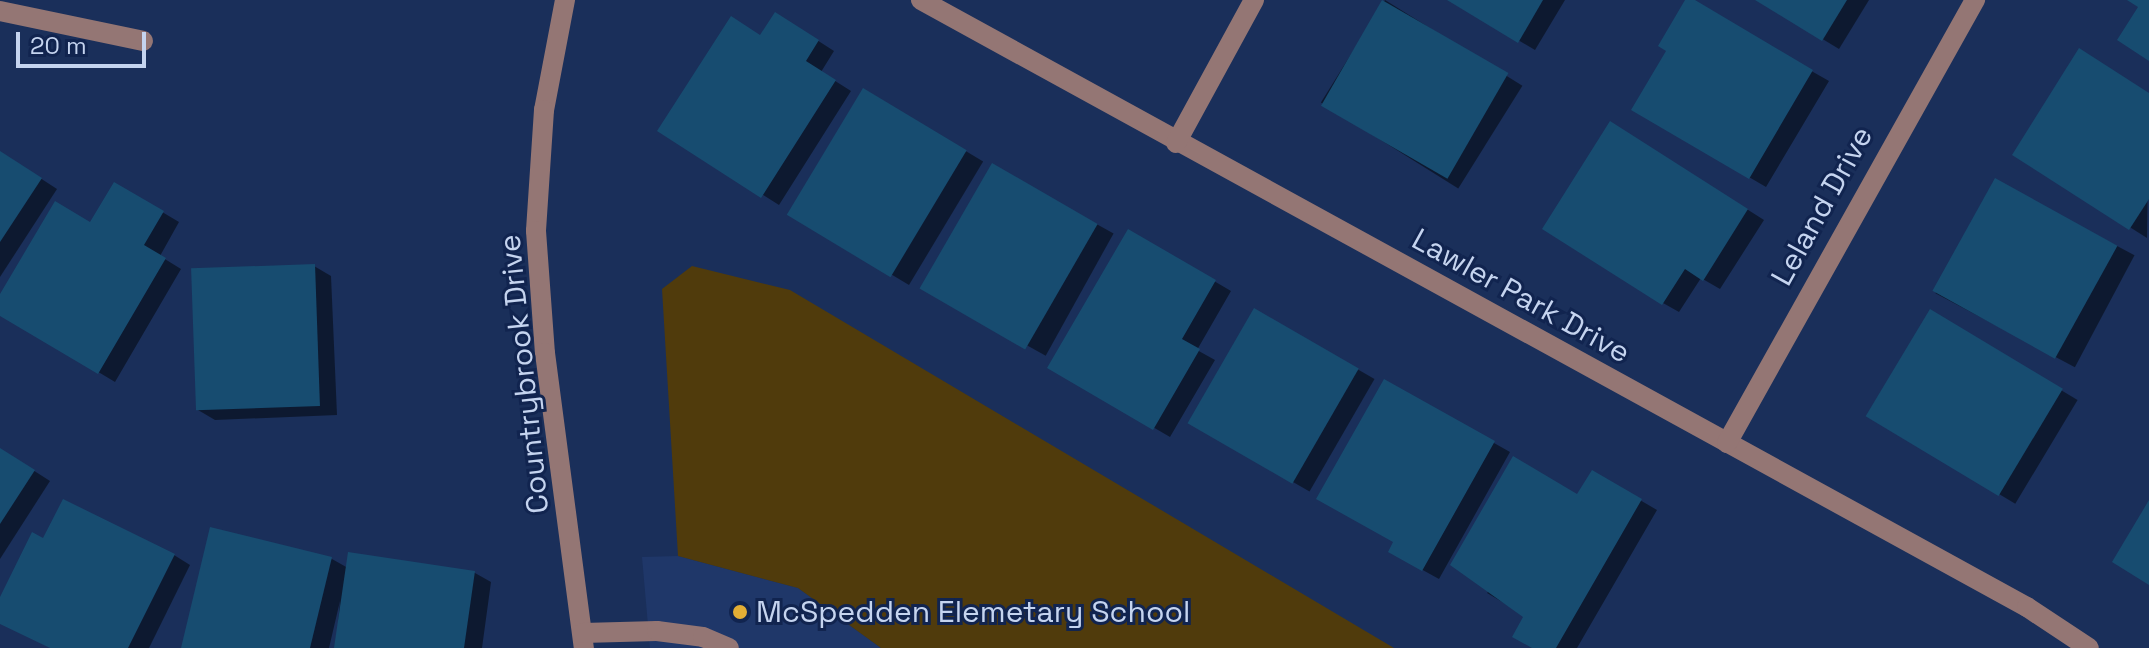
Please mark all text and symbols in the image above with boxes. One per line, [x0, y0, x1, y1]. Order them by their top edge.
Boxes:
scale bar [20, 16, 150, 66]
text: 20 m [30, 30, 87, 61]
street label: Leland Drive [1764, 120, 1880, 292]
street label: Lawler Park Drive [1406, 221, 1636, 371]
street label: Countrybrook Drive [491, 233, 557, 515]
place label: McSpedden Elemetary School [756, 594, 1190, 630]
marker: McSpedden Elemetary School [731, 603, 749, 621]

